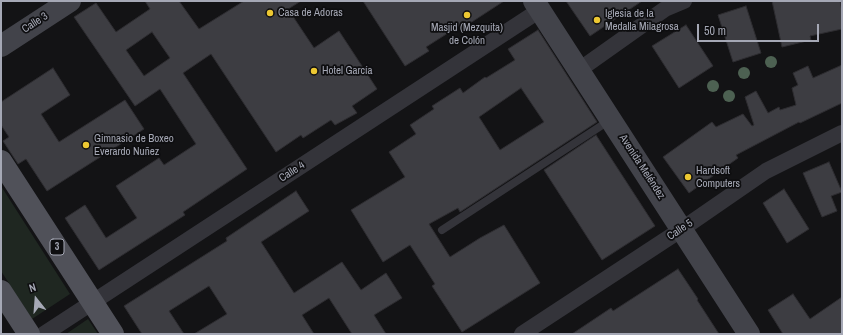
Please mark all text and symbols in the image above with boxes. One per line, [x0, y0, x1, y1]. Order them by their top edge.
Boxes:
place label: Casa de Adoras [278, 6, 343, 20]
place label: Iglesia de la Medalla Milagrosa [605, 7, 679, 33]
marker: Casa de Adoras [265, 8, 275, 18]
street label: Calle 3 [20, 10, 50, 36]
marker: Masjid (Mezquita) de Colón [462, 10, 472, 20]
marker: Iglesia de la Medalla Milagrosa [592, 15, 602, 25]
scale bar [699, 16, 821, 42]
place label: Masjid (Mezquita) de Colón [431, 21, 503, 47]
text: 50 m [704, 23, 726, 39]
place label: Hotel García [322, 64, 373, 78]
marker: Hotel García [309, 66, 319, 76]
place label: Gimnasio de Boxeo Everardo Nuñez [94, 132, 174, 158]
street label: Avenida Meléndez [616, 132, 668, 202]
marker: Gimnasio de Boxeo Everardo Nuñez [81, 140, 91, 150]
street label: Calle 4 [277, 159, 307, 185]
place label: Hardsoft Computers [696, 164, 740, 190]
marker: Hardsoft Computers [683, 172, 693, 182]
street label: Calle 5 [665, 217, 695, 243]
road number: 3 [50, 239, 64, 255]
north arrow [16, 279, 56, 319]
text: N [27, 280, 38, 295]

